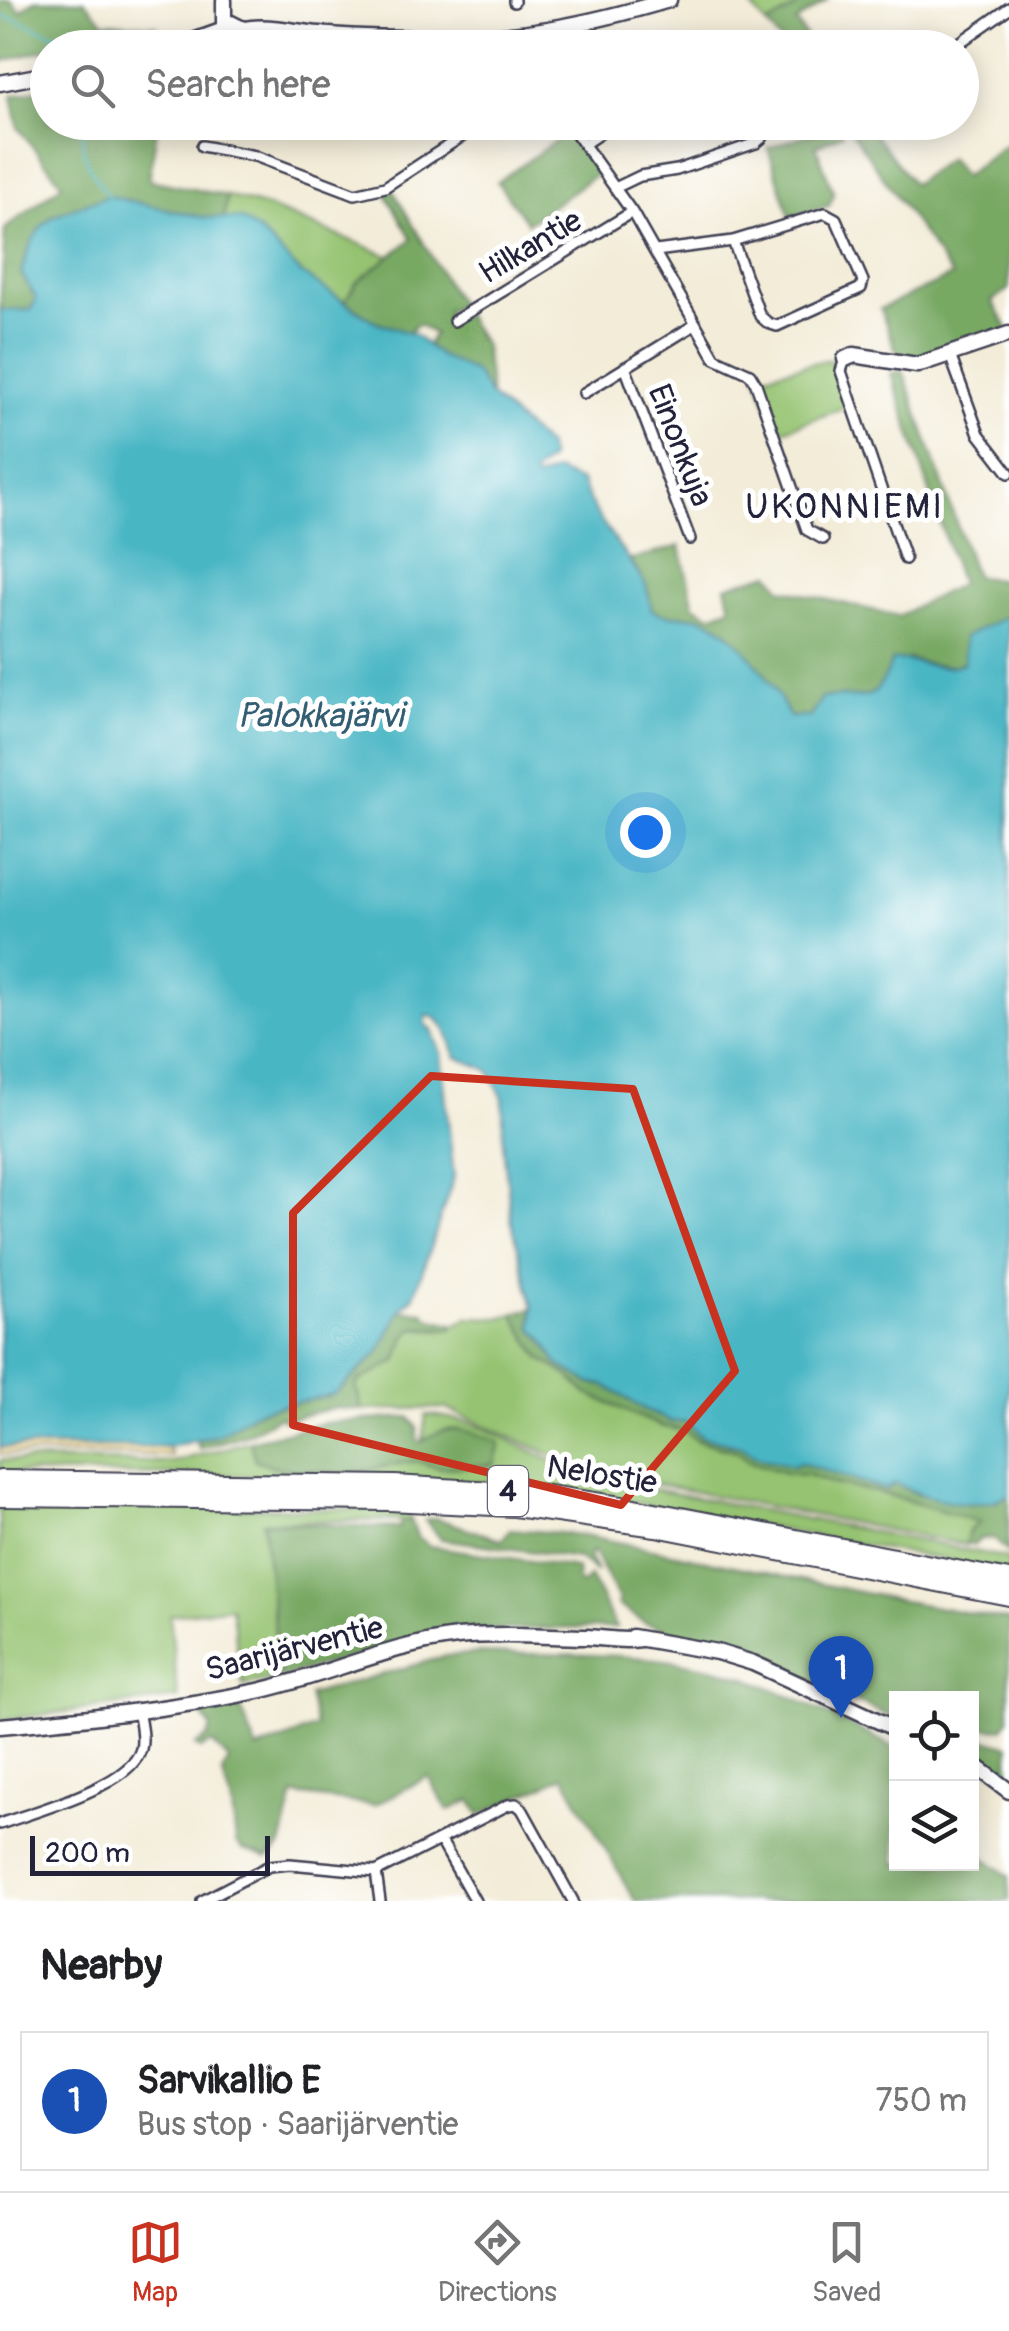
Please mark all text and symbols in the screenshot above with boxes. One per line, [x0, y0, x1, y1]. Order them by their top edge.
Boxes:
search box [30, 30, 979, 140]
icon: search [65, 58, 120, 113]
text: Search here [145, 61, 331, 109]
street label: Hilkantie [472, 201, 589, 293]
street label: Einonkuja [639, 379, 722, 512]
district label: UKONNIEMI [745, 485, 945, 529]
water label: Palokkajärvi [237, 694, 408, 738]
your location [620, 807, 671, 858]
street label: Nelostie [544, 1447, 660, 1503]
road number: 4 [488, 1466, 528, 1516]
street label: Saarijärventie [201, 1608, 388, 1690]
pin: 1 [808, 1636, 874, 1718]
map controls [889, 1691, 979, 1871]
button: locate [889, 1691, 979, 1781]
button: layers [889, 1781, 979, 1871]
scale bar [30, 1831, 270, 1876]
text: 200 m [45, 1836, 130, 1871]
text: Nearby [40, 1940, 162, 1992]
text: Sarvikallio E [137, 2057, 321, 2105]
text: 1 [68, 2081, 81, 2121]
text: 750 m [876, 2081, 967, 2121]
text: Bus stop · Saarijärventie [137, 2105, 458, 2145]
tab: Map [128, 2215, 183, 2310]
tab: Directions [438, 2215, 557, 2310]
tab: Saved [812, 2215, 881, 2310]

